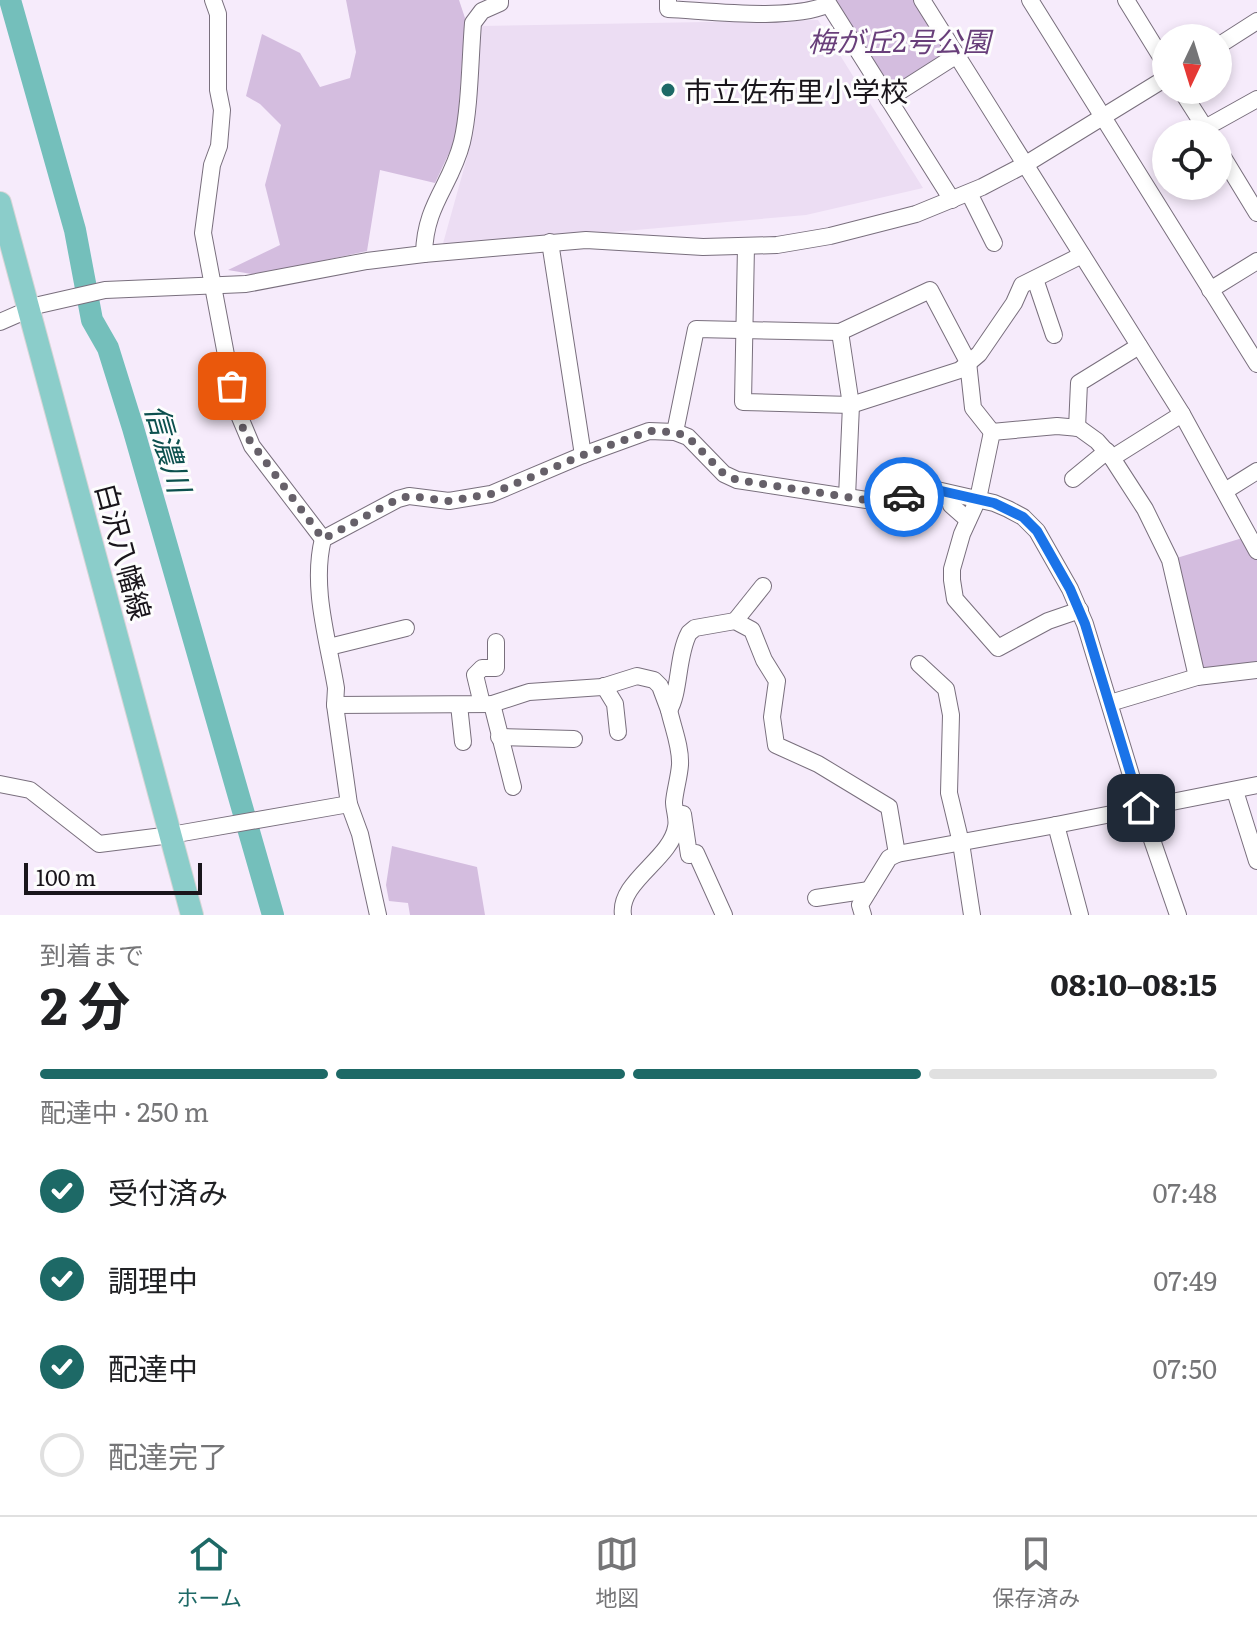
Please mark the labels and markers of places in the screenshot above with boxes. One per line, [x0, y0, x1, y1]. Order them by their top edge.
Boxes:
place label: 市立佐布里小学校 [684, 69, 908, 111]
marker: 市立佐布里小学校 [659, 81, 677, 99]
pin [198, 352, 266, 420]
pin [1107, 774, 1175, 842]

